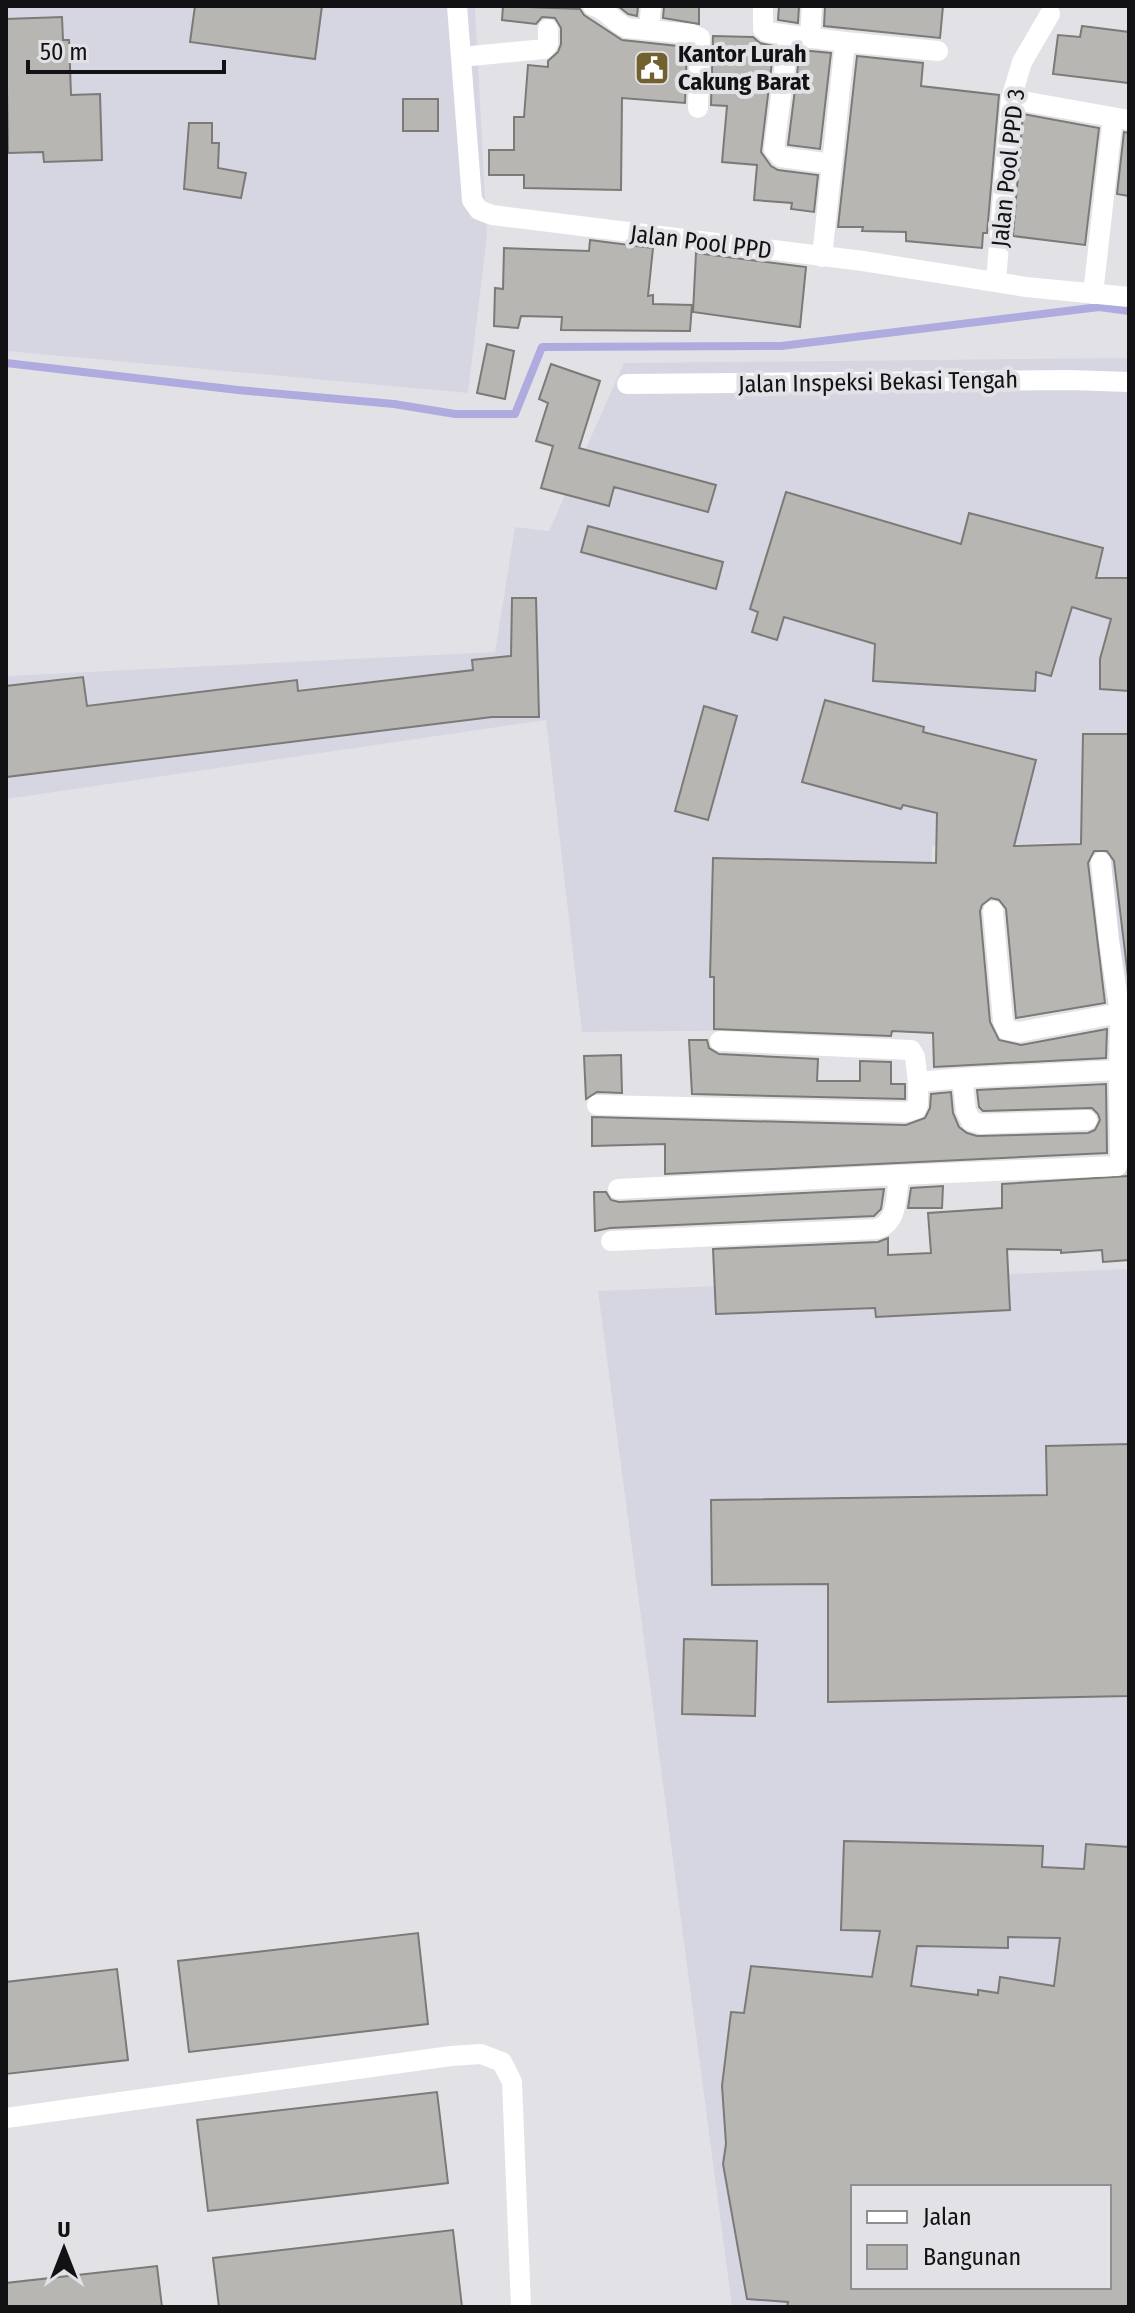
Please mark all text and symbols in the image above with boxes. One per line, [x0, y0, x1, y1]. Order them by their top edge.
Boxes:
scale bar [28, 24, 224, 74]
text: 50 m [40, 38, 88, 66]
place label: Kantor Lurah Cakung Barat [678, 40, 811, 96]
public building icon: Kantor Lurah Cakung Barat [633, 49, 671, 87]
street label: Jalan Pool PPD 3 [986, 88, 1030, 248]
street label: Jalan Pool PPD [629, 219, 773, 265]
street label: Jalan Inspeksi Bekasi Tengah [738, 366, 1018, 398]
legend [851, 2185, 1111, 2289]
text: Jalan [923, 2203, 972, 2231]
north arrow [24, 2209, 104, 2289]
text: U [58, 2216, 70, 2243]
text: Bangunan [923, 2243, 1021, 2271]

